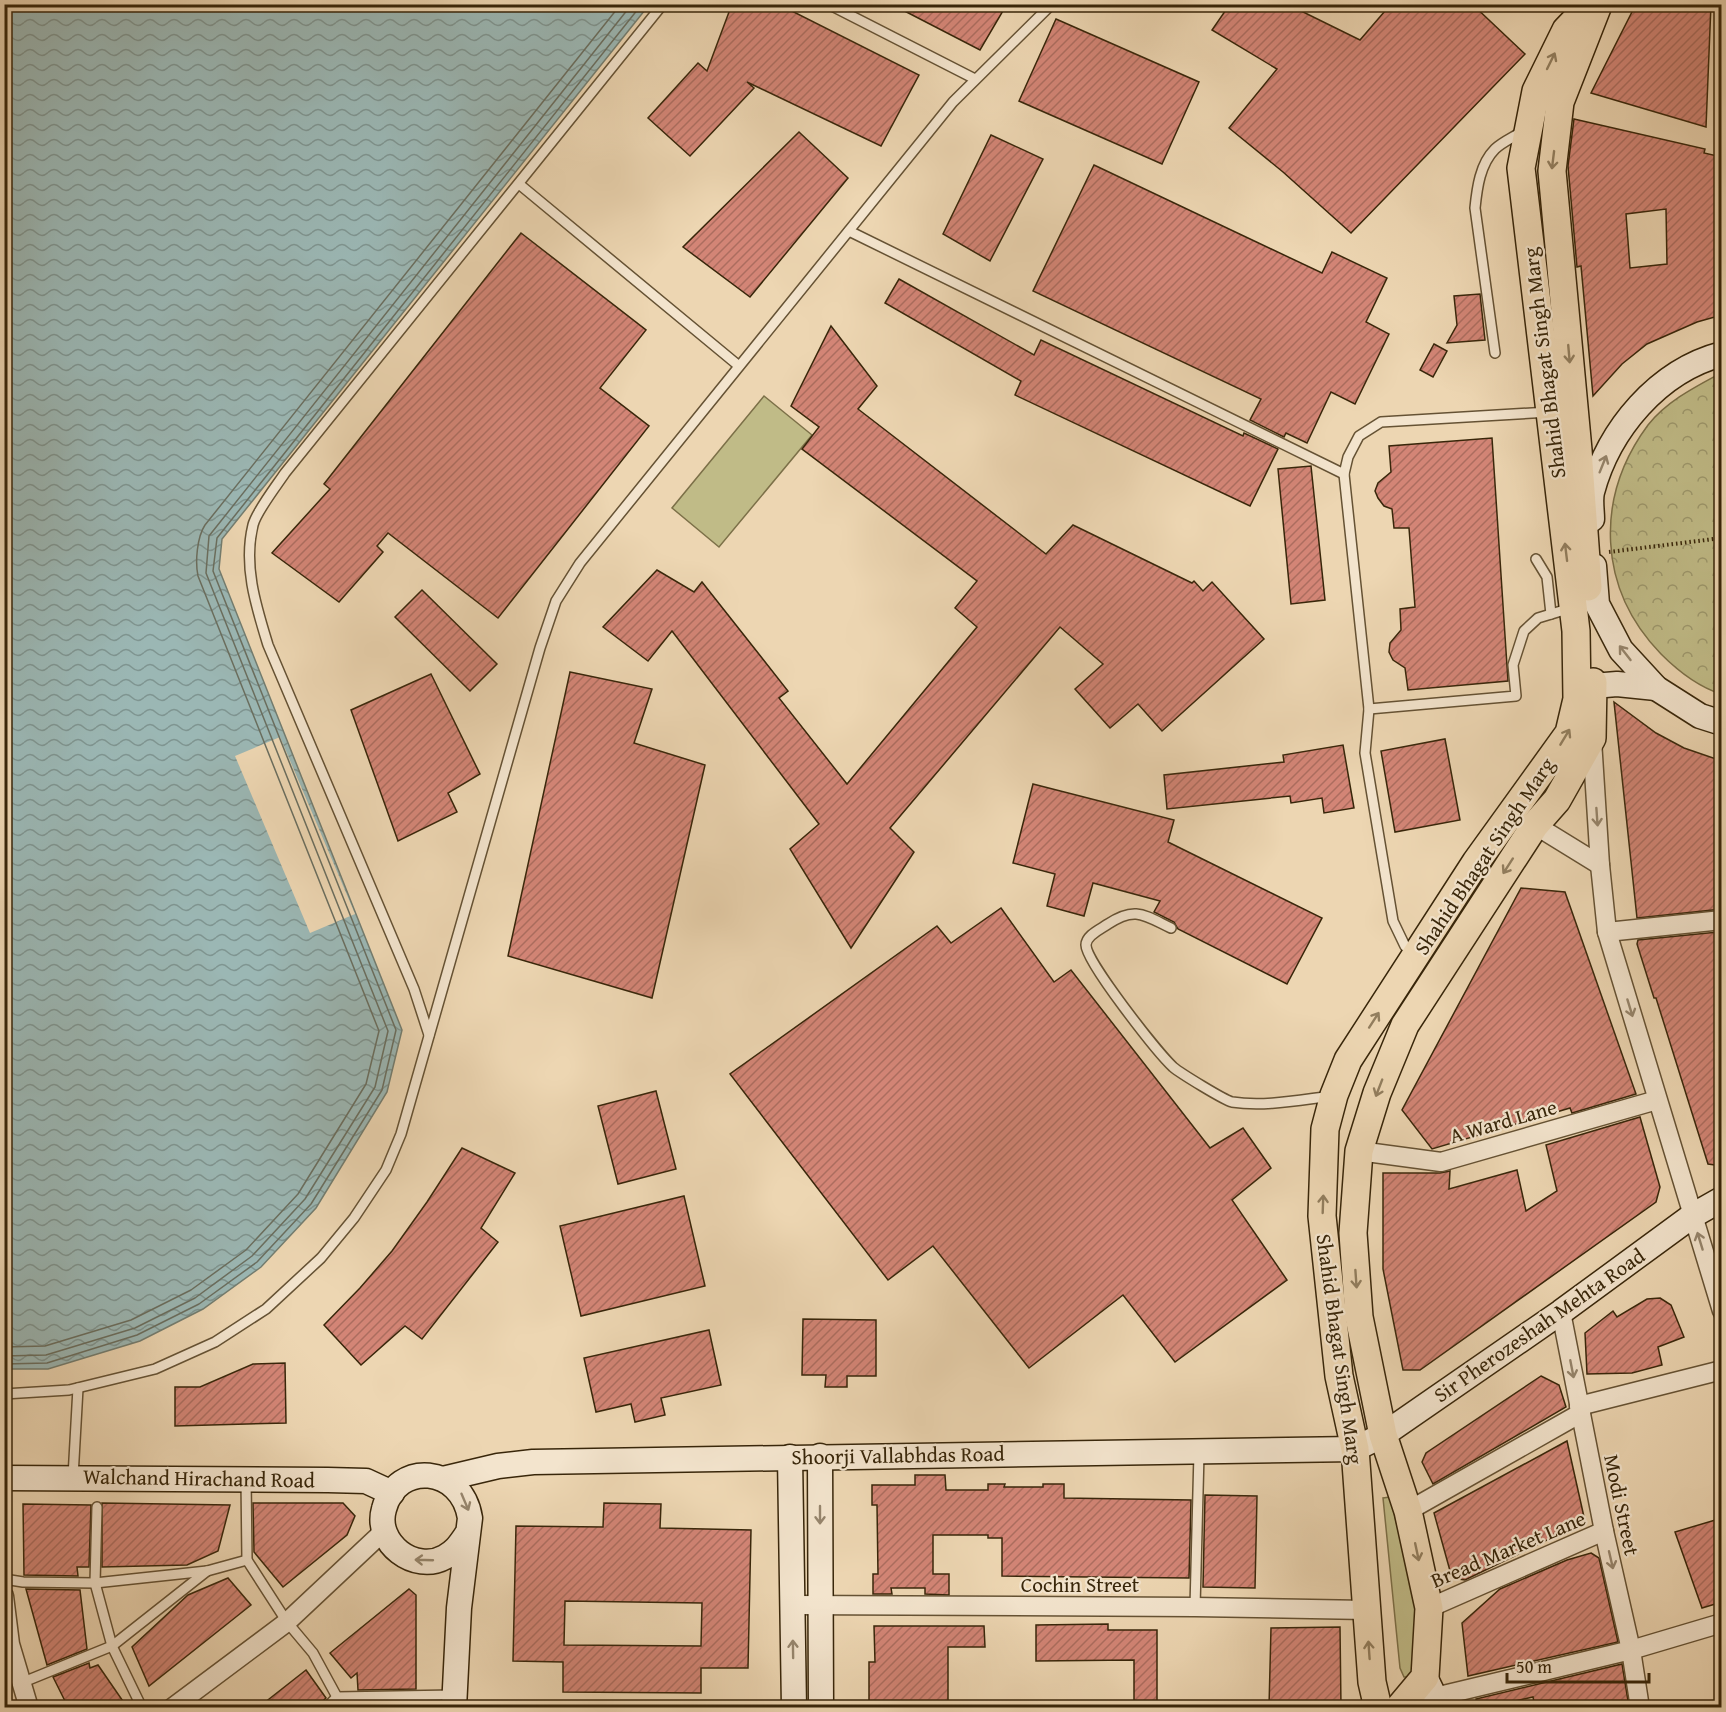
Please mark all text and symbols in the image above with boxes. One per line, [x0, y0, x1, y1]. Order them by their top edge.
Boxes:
one-way arrow [1545, 52, 1557, 70]
one-way arrow [1547, 150, 1558, 169]
street label: Shahid Bhagat Singh Marg [1514, 245, 1574, 480]
one-way arrow [1564, 344, 1575, 364]
one-way arrow [1598, 456, 1609, 474]
one-way arrow [1561, 543, 1572, 562]
one-way arrow [1619, 645, 1632, 661]
one-way arrow [1559, 729, 1571, 746]
street label: Shahid Bhagat Singh Marg [1406, 750, 1562, 961]
one-way arrow [1592, 807, 1603, 826]
one-way arrow [1502, 857, 1515, 874]
one-way arrow [1625, 998, 1636, 1017]
one-way arrow [1368, 1012, 1380, 1029]
one-way arrow [1373, 1078, 1384, 1096]
street label: A Ward Lane [1446, 1091, 1560, 1151]
one-way arrow [1317, 1194, 1328, 1214]
street label: Shahid Bhagat Singh Marg [1308, 1232, 1372, 1467]
one-way arrow [1694, 1232, 1705, 1251]
street label: Sir Pherozeshah Mehta Road [1427, 1240, 1652, 1410]
one-way arrow [1351, 1269, 1362, 1289]
one-way arrow [1567, 1359, 1578, 1378]
street label: Shoorji Vallabhdas Road [791, 1438, 1006, 1472]
street label: Modi Street [1596, 1452, 1648, 1559]
street label: Walchand Hirachand Road [83, 1460, 316, 1496]
one-way arrow [460, 1493, 471, 1511]
street label: Bread Market Lane [1426, 1502, 1590, 1596]
one-way arrow [814, 1504, 826, 1524]
one-way arrow [1411, 1542, 1423, 1561]
one-way arrow [1605, 1550, 1617, 1569]
one-way arrow [415, 1555, 435, 1566]
street label: Cochin Street [1021, 1569, 1140, 1600]
one-way arrow [788, 1640, 799, 1660]
one-way arrow [1364, 1640, 1375, 1660]
scale bar [1507, 1646, 1650, 1684]
text: 50 m [1516, 1653, 1552, 1680]

